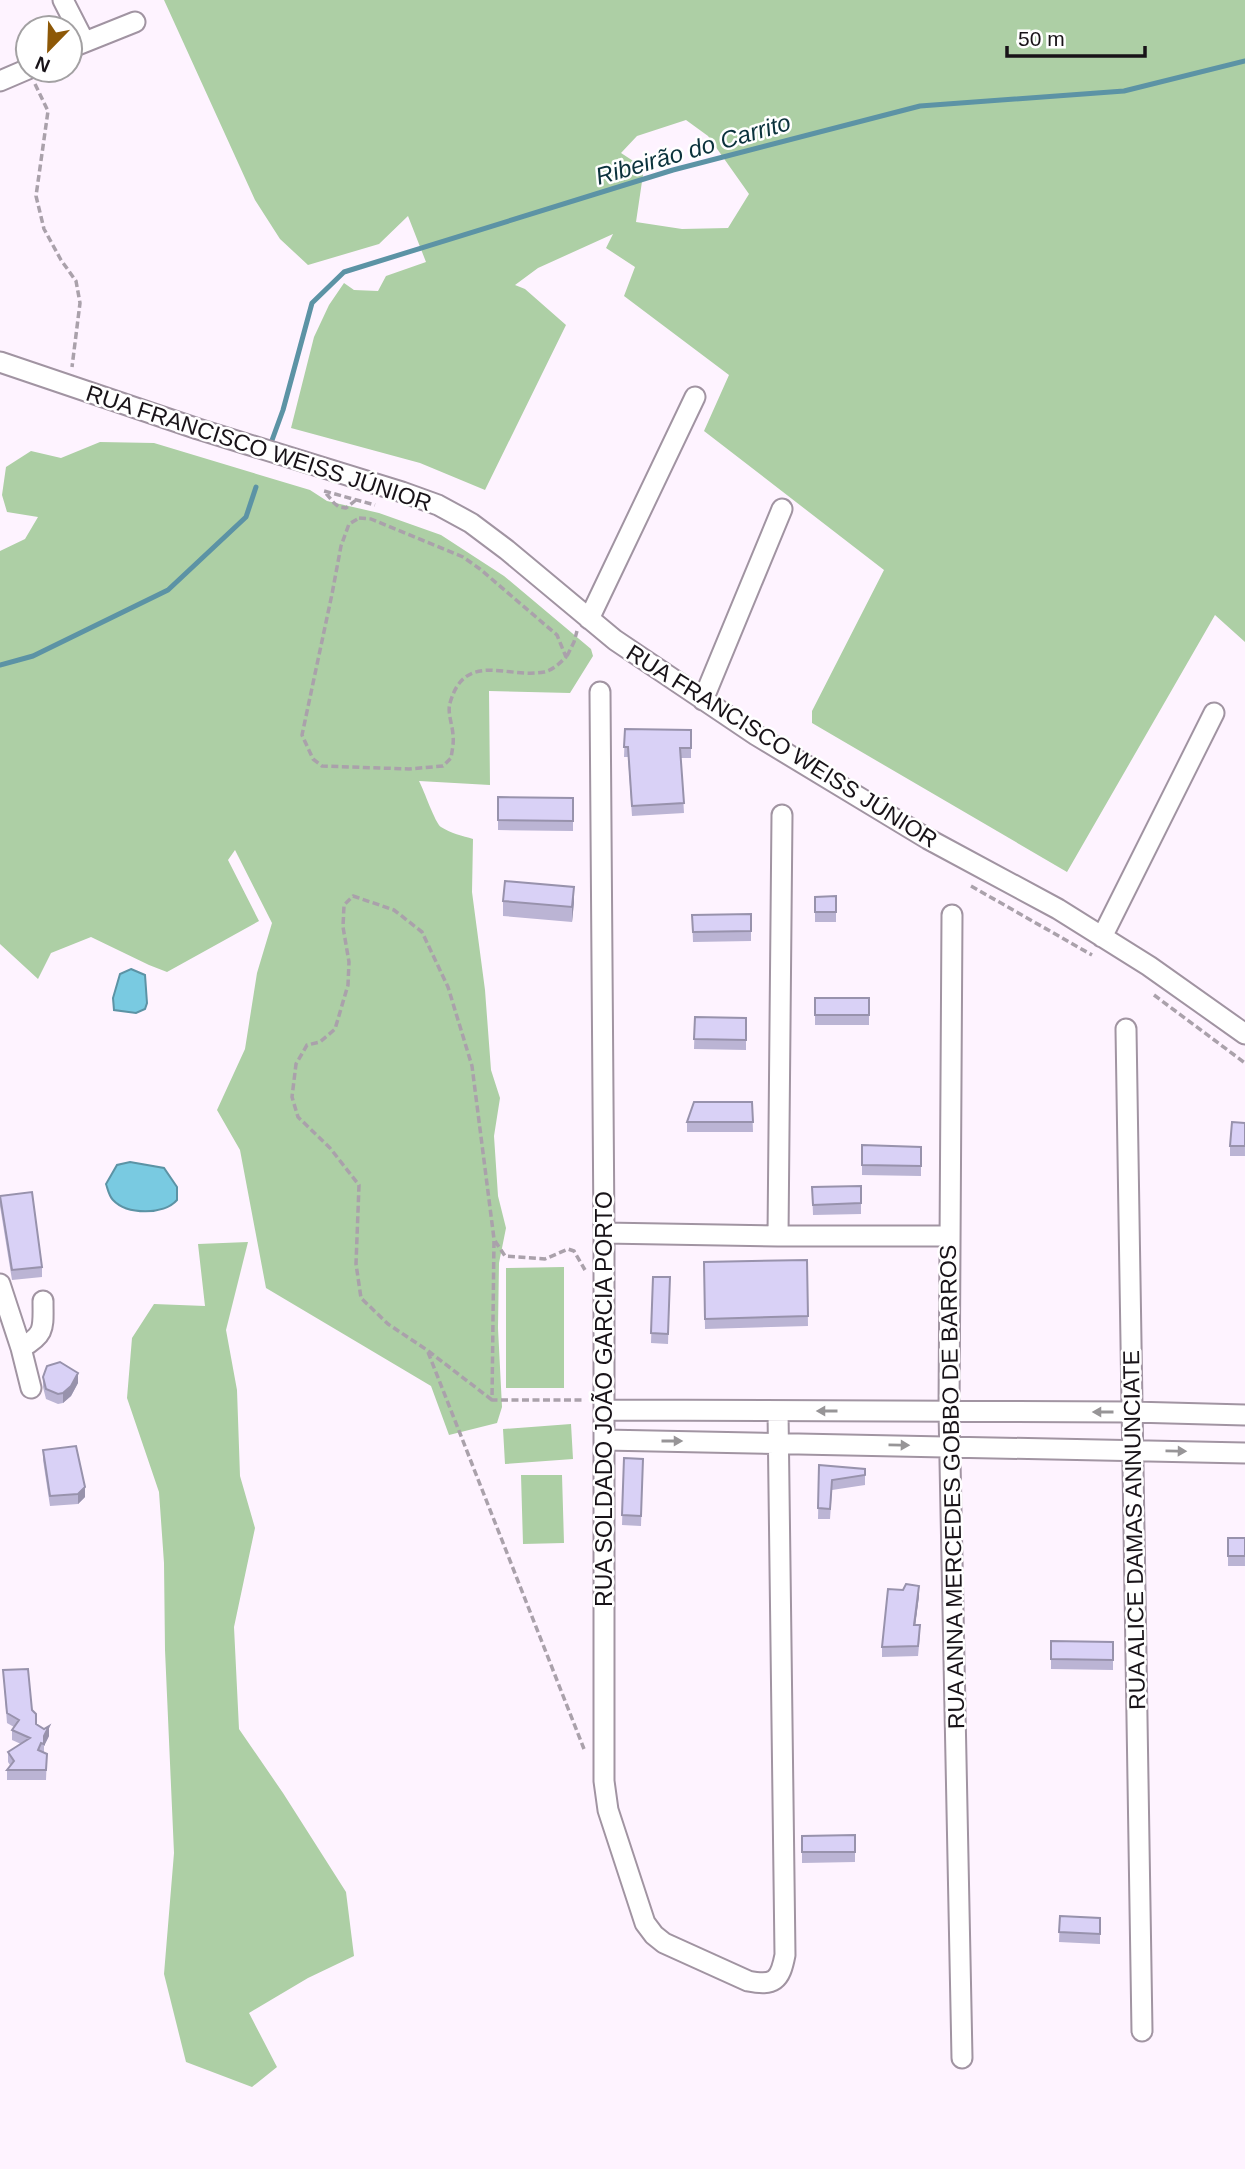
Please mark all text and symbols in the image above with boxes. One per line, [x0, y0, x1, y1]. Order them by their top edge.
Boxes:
north arrow [14, 14, 84, 84]
scale bar [1007, 14, 1145, 58]
text: 50 m [1018, 27, 1065, 50]
text: N [32, 52, 53, 77]
water label: Ribeirão do Carrito [592, 108, 794, 190]
street label: RUA FRANCISCO WEISS JÚNIOR [83, 380, 435, 516]
street label: RUA FRANCISCO WEISS JÚNIOR [622, 639, 942, 853]
street label: RUA SOLDADO JOÃO GARCIA PORTO [591, 1191, 617, 1607]
street label: RUA ANNA MERCEDES GOBBO DE BARROS [935, 1245, 969, 1729]
street label: RUA ALICE DAMAS ANNUNCIATE [1118, 1350, 1150, 1710]
one-way arrow [816, 1405, 838, 1417]
one-way arrow [1092, 1406, 1114, 1418]
one-way arrow [661, 1435, 683, 1446]
one-way arrow [889, 1439, 911, 1451]
one-way arrow [1165, 1445, 1187, 1457]

